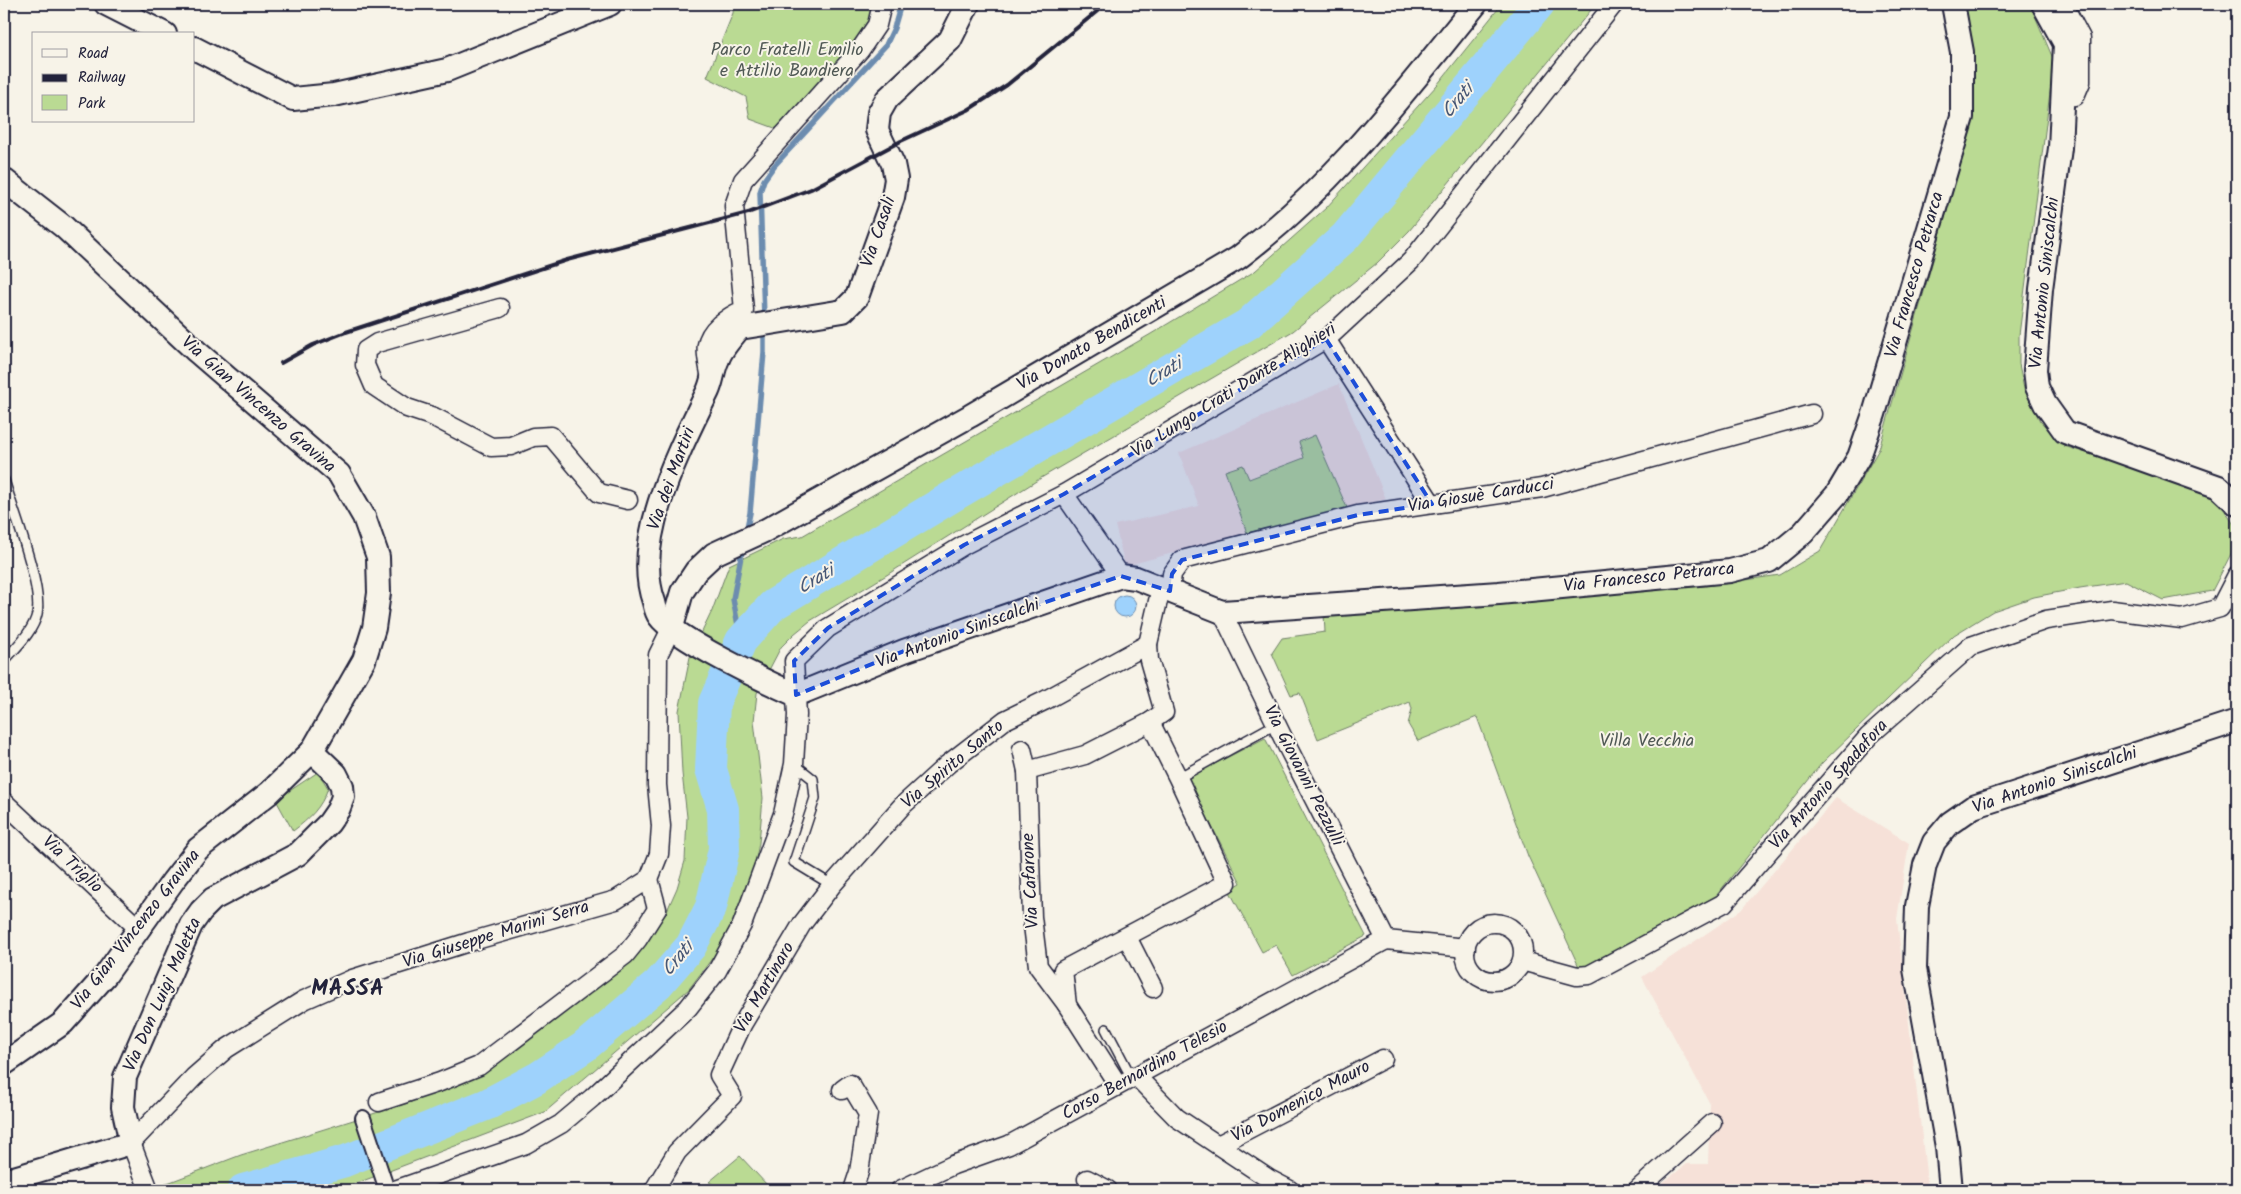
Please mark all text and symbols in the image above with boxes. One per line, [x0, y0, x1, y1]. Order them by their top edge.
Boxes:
legend [32, 32, 195, 122]
park label: Parco Fratelli Emilio e Attilio Bandiera [711, 36, 863, 86]
text: Road [78, 42, 109, 66]
text: Railway [78, 66, 126, 90]
water label: Crati [1434, 73, 1485, 125]
text: Park [78, 92, 106, 116]
street label: Via Francesco Petrarca [1877, 188, 1953, 362]
street label: Via Casali [853, 192, 905, 271]
street label: Via Antonio Siniscalchi [2022, 195, 2069, 370]
street label: Via Donato Bendicenti [1012, 289, 1173, 399]
street label: Via Lungo Crati Dante Alighieri [1126, 315, 1343, 466]
street label: Via Gian Vincenzo Gravina [174, 329, 342, 481]
water label: Crati [1140, 348, 1192, 396]
street label: Via dei Martiri [640, 423, 704, 535]
street label: Via Giosuè Carducci [1406, 470, 1557, 522]
water label: Crati [792, 555, 844, 603]
street label: Via Francesco Petrarca [1562, 555, 1736, 601]
street label: Via Antonio Siniscalchi [872, 591, 1045, 677]
street label: Via Giovanni Pezzulli [1255, 700, 1351, 852]
street label: Via Spirito Santo [895, 713, 1011, 817]
street label: Via Antonio Spadafora [1762, 713, 1896, 857]
park label: Villa Vecchia [1600, 727, 1694, 756]
street label: Via Antonio Siniscalchi [1969, 739, 2142, 823]
street label: Via Triglio [35, 829, 109, 901]
street label: Via Cafarone [1014, 832, 1048, 930]
street label: Via Gian Vincenzo Gravina [64, 843, 208, 1017]
street label: Via Giuseppe Marini Serra [399, 893, 593, 977]
street label: Via Don Luigi Maletta [116, 913, 210, 1077]
water label: Crati [654, 931, 705, 983]
street label: Via Martinaro [727, 937, 803, 1039]
district label: MASSA [311, 972, 385, 1007]
street label: Corso Bernardino Telesio [1057, 1013, 1233, 1129]
street label: Via Domenico Mauro [1226, 1053, 1376, 1151]

